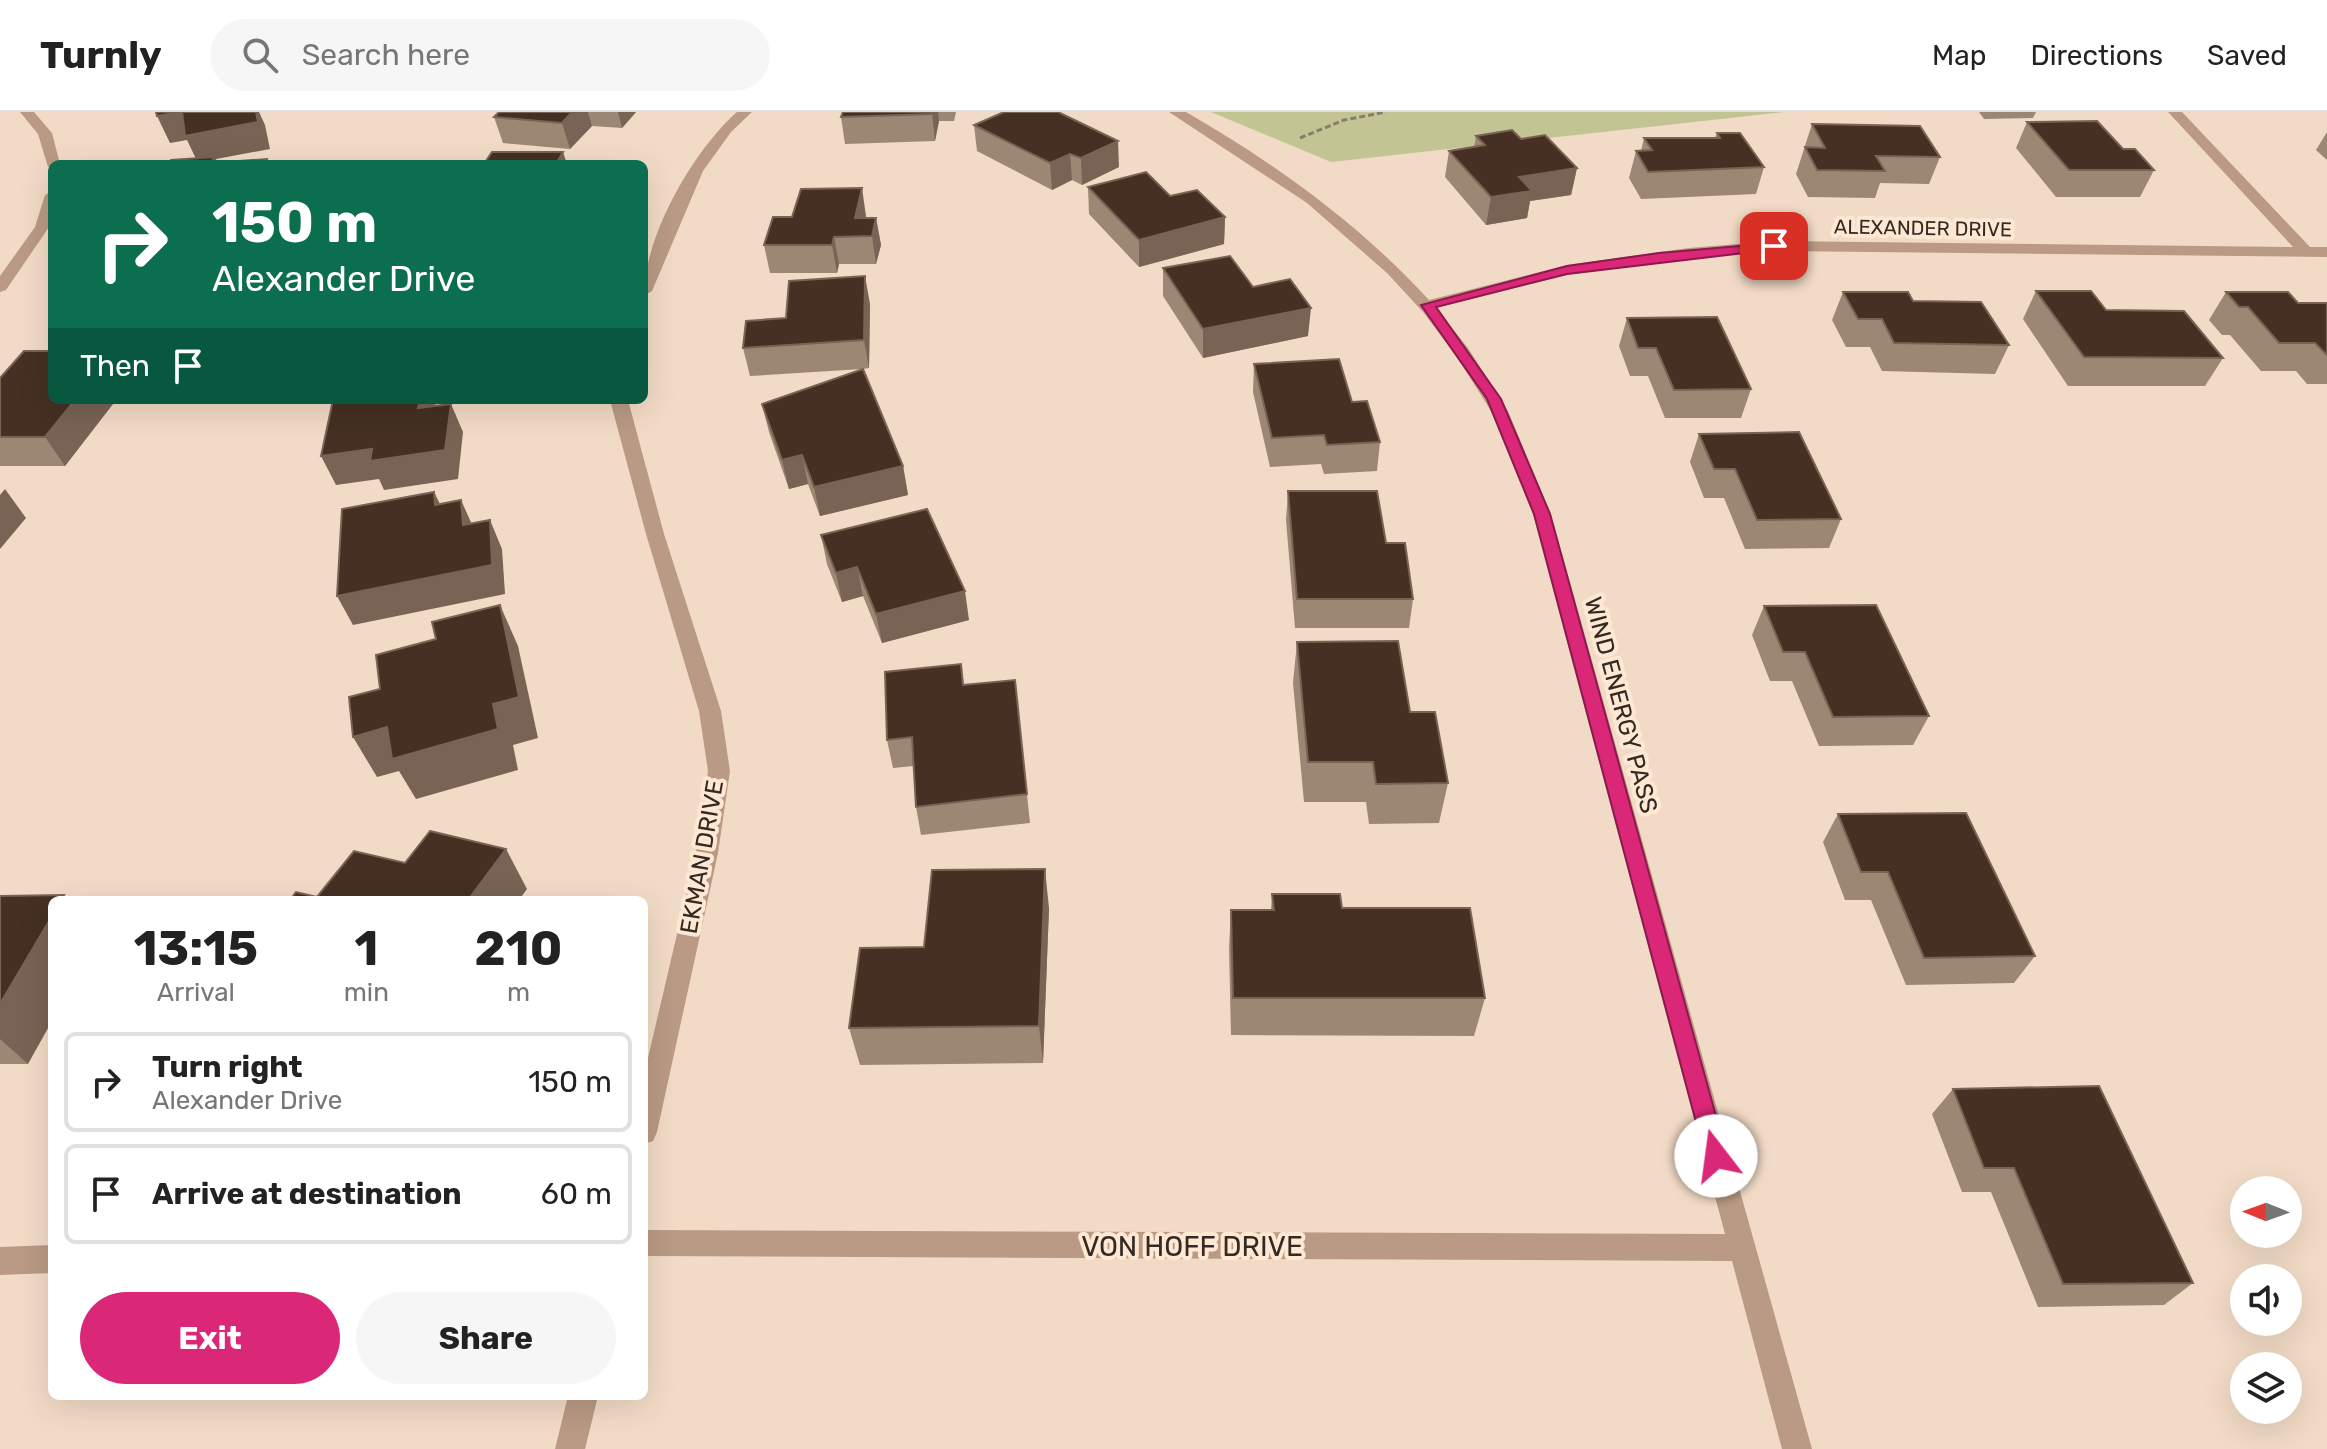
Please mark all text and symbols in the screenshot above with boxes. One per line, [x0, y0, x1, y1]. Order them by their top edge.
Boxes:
search box [210, 19, 770, 91]
text: Turnly [40, 32, 162, 78]
icon: search [238, 33, 282, 77]
text: Search here [302, 37, 470, 73]
text: Map [1932, 39, 1986, 72]
text: Directions [2030, 39, 2163, 72]
text: Saved [2207, 39, 2287, 72]
text: 150 m [212, 190, 377, 256]
icon: right [80, 192, 184, 296]
pin [1740, 212, 1808, 280]
street label: ALEXANDER DRIVE [1834, 214, 2012, 242]
icon: arrive [1752, 224, 1796, 268]
text: Alexander Drive [212, 257, 475, 300]
icon: arrive [166, 344, 210, 388]
text: Then [80, 348, 150, 384]
street label: WIND ENERGY PASS [1579, 594, 1663, 816]
street label: EKMAN DRIVE [675, 778, 729, 936]
text: 13:15 [134, 920, 258, 977]
text: 1 [354, 920, 378, 977]
text: 210 [475, 920, 562, 977]
text: Arrival [157, 977, 235, 1008]
text: min [344, 977, 389, 1008]
text: m [507, 977, 530, 1008]
text: Turn right [152, 1049, 303, 1085]
icon: right [84, 1060, 128, 1104]
text: 150 m [528, 1064, 612, 1100]
text: Alexander Drive [152, 1085, 342, 1116]
position arrow [1674, 1114, 1758, 1198]
icon: arrive [84, 1172, 128, 1216]
text: Arrive at destination [152, 1176, 462, 1212]
text: 60 m [541, 1176, 612, 1212]
north arrow [2230, 1176, 2302, 1248]
map controls [2230, 1176, 2302, 1424]
street label: VON HOFF DRIVE [1081, 1230, 1303, 1263]
button: sound [2230, 1264, 2302, 1336]
button: Exit [80, 1292, 340, 1384]
button: Share [356, 1292, 616, 1384]
button: layers [2230, 1352, 2302, 1424]

